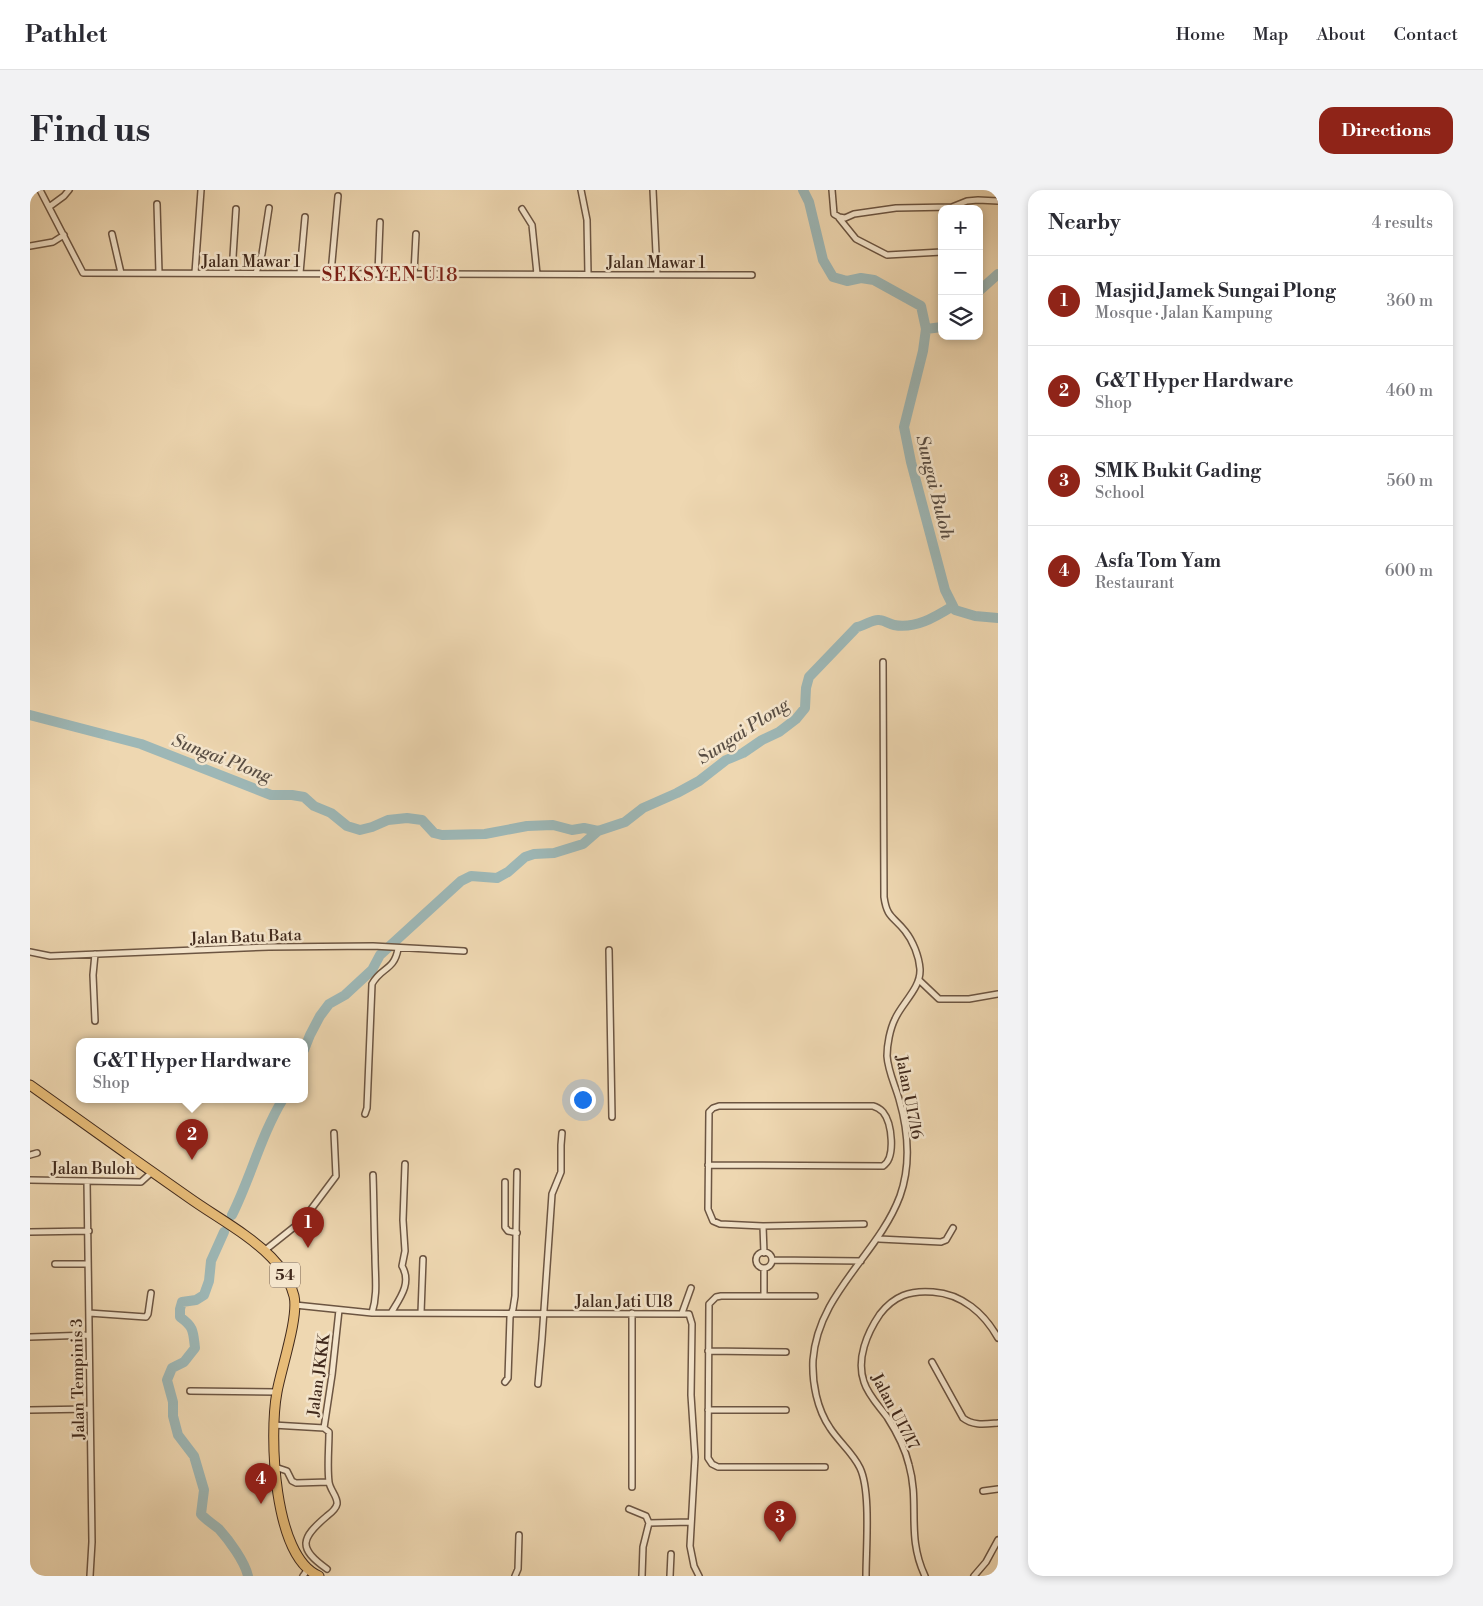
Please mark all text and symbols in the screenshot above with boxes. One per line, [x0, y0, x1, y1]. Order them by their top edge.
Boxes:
text: Pathlet [25, 20, 107, 50]
text: Home [1176, 23, 1225, 46]
text: Map [1253, 23, 1289, 46]
text: About [1317, 23, 1366, 46]
text: Contact [1394, 23, 1458, 46]
button: Directions [1319, 107, 1453, 154]
text: Find us [30, 109, 150, 152]
map controls [938, 205, 983, 340]
button: + [938, 205, 983, 250]
text: Nearby [1048, 210, 1121, 236]
text: 4 results [1372, 213, 1433, 233]
button: − [938, 250, 983, 295]
street label: Jalan Mawar 1 [200, 252, 301, 272]
street label: Jalan Mawar 1 [605, 253, 706, 273]
district label: SEKSYEN U18 [321, 263, 459, 287]
text: Masjid Jamek Sungai Plong [1095, 279, 1336, 303]
text: 1 [1060, 291, 1068, 311]
text: 360 m [1387, 291, 1433, 311]
button: layers [938, 295, 983, 340]
text: Mosque · Jalan Kampung [1095, 303, 1273, 323]
text: G&T Hyper Hardware [1095, 369, 1293, 393]
text: 2 [1059, 381, 1069, 401]
text: 460 m [1386, 381, 1433, 401]
text: Shop [1095, 393, 1132, 413]
water label: Sungai Buloh [910, 433, 959, 543]
text: SMK Bukit Gading [1095, 459, 1261, 483]
text: 3 [1059, 471, 1069, 491]
text: 560 m [1387, 471, 1433, 491]
text: School [1095, 483, 1144, 503]
text: Asfa Tom Yam [1095, 549, 1221, 573]
text: 4 [1059, 561, 1069, 581]
text: 600 m [1385, 561, 1433, 581]
text: Restaurant [1095, 573, 1174, 593]
water label: Sungai Plong [693, 693, 794, 770]
water label: Sungai Plong [169, 729, 276, 788]
street label: Jalan Batu Bata [189, 925, 303, 949]
popup [76, 1038, 308, 1103]
text: G&T Hyper Hardware [93, 1049, 291, 1073]
street label: Jalan U17/16 [891, 1052, 927, 1141]
text: Shop [93, 1073, 130, 1093]
your location [570, 1087, 596, 1113]
pin: 2 [176, 1119, 208, 1160]
street label: Jalan Buloh [50, 1159, 136, 1179]
pin: 1 [292, 1207, 324, 1248]
road number: 54 [270, 1262, 300, 1288]
street label: Jalan Jati U18 [574, 1292, 673, 1312]
street label: Jalan Tempinis 3 [67, 1318, 89, 1441]
street label: Jalan JKKK [303, 1331, 335, 1419]
street label: Jalan U17/17 [866, 1369, 924, 1453]
pin: 4 [245, 1463, 277, 1504]
pin: 3 [764, 1501, 796, 1542]

